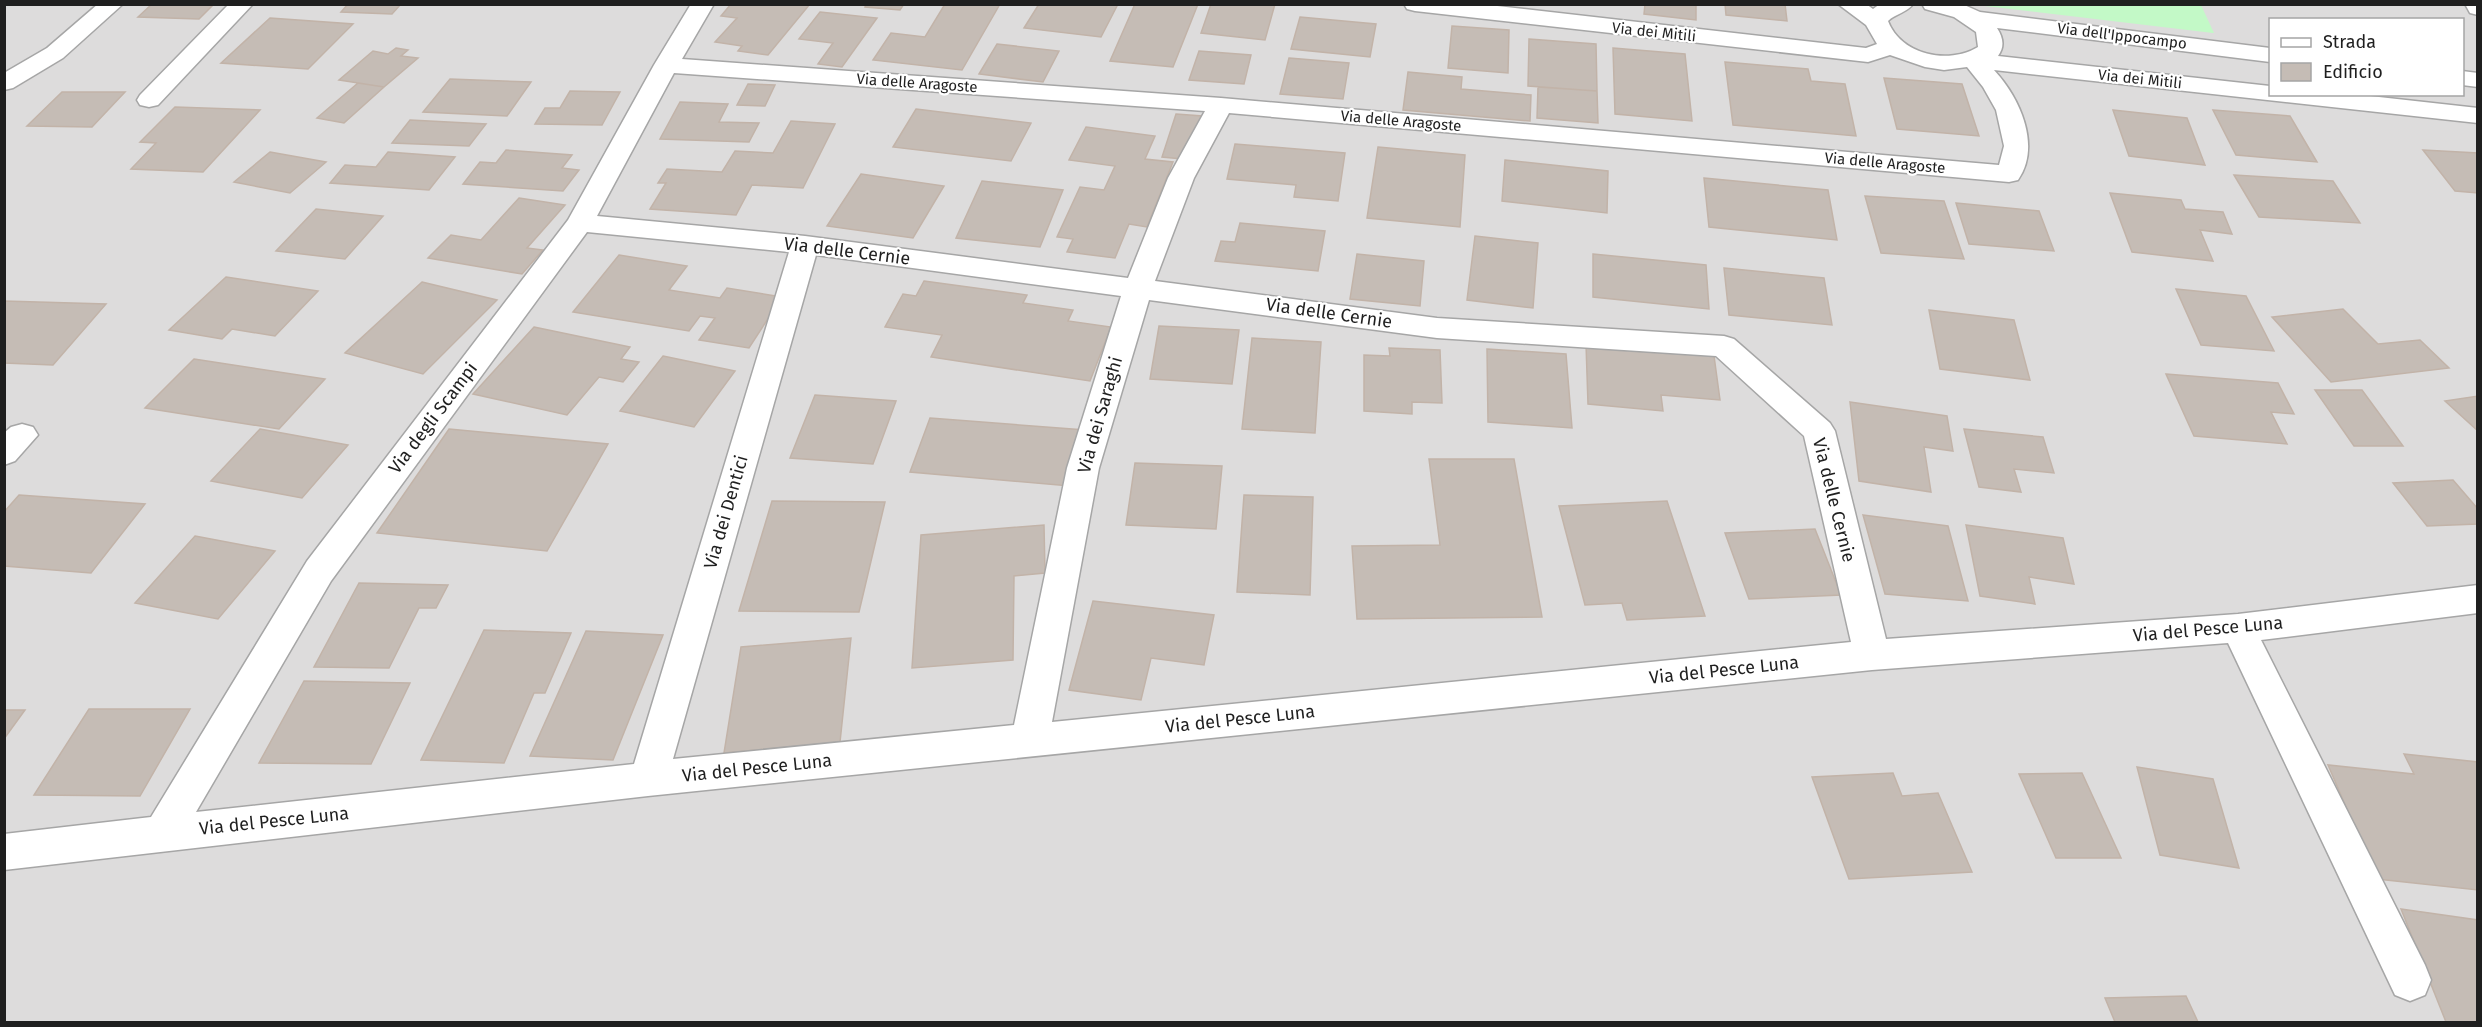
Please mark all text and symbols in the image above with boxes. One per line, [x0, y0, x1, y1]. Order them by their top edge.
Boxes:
legend [2269, 18, 2464, 96]
street label: Via dei Mitili [1611, 19, 1697, 45]
street label: Via dell'Ippocampo [2056, 19, 2188, 53]
text: Strada [2323, 31, 2376, 53]
text: Edificio [2323, 61, 2383, 83]
street label: Via dei Mitili [2097, 66, 2183, 92]
street label: Via delle Aragoste [856, 70, 978, 96]
street label: Via delle Aragoste [1340, 107, 1462, 135]
street label: Via delle Aragoste [1824, 149, 1946, 177]
street label: Via delle Cernie [783, 232, 911, 270]
street label: Via delle Cernie [1265, 293, 1393, 333]
street label: Via dei Saraghi [1073, 354, 1127, 476]
street label: Via degli Scampi [384, 358, 482, 478]
street label: Via delle Cernie [1808, 436, 1860, 564]
street label: Via dei Dentici [699, 453, 753, 571]
street label: Via del Pesce Luna [2132, 611, 2284, 647]
street label: Via del Pesce Luna [1648, 651, 1800, 689]
street label: Via del Pesce Luna [1164, 700, 1316, 738]
street label: Via del Pesce Luna [681, 749, 833, 787]
street label: Via del Pesce Luna [198, 802, 350, 840]

